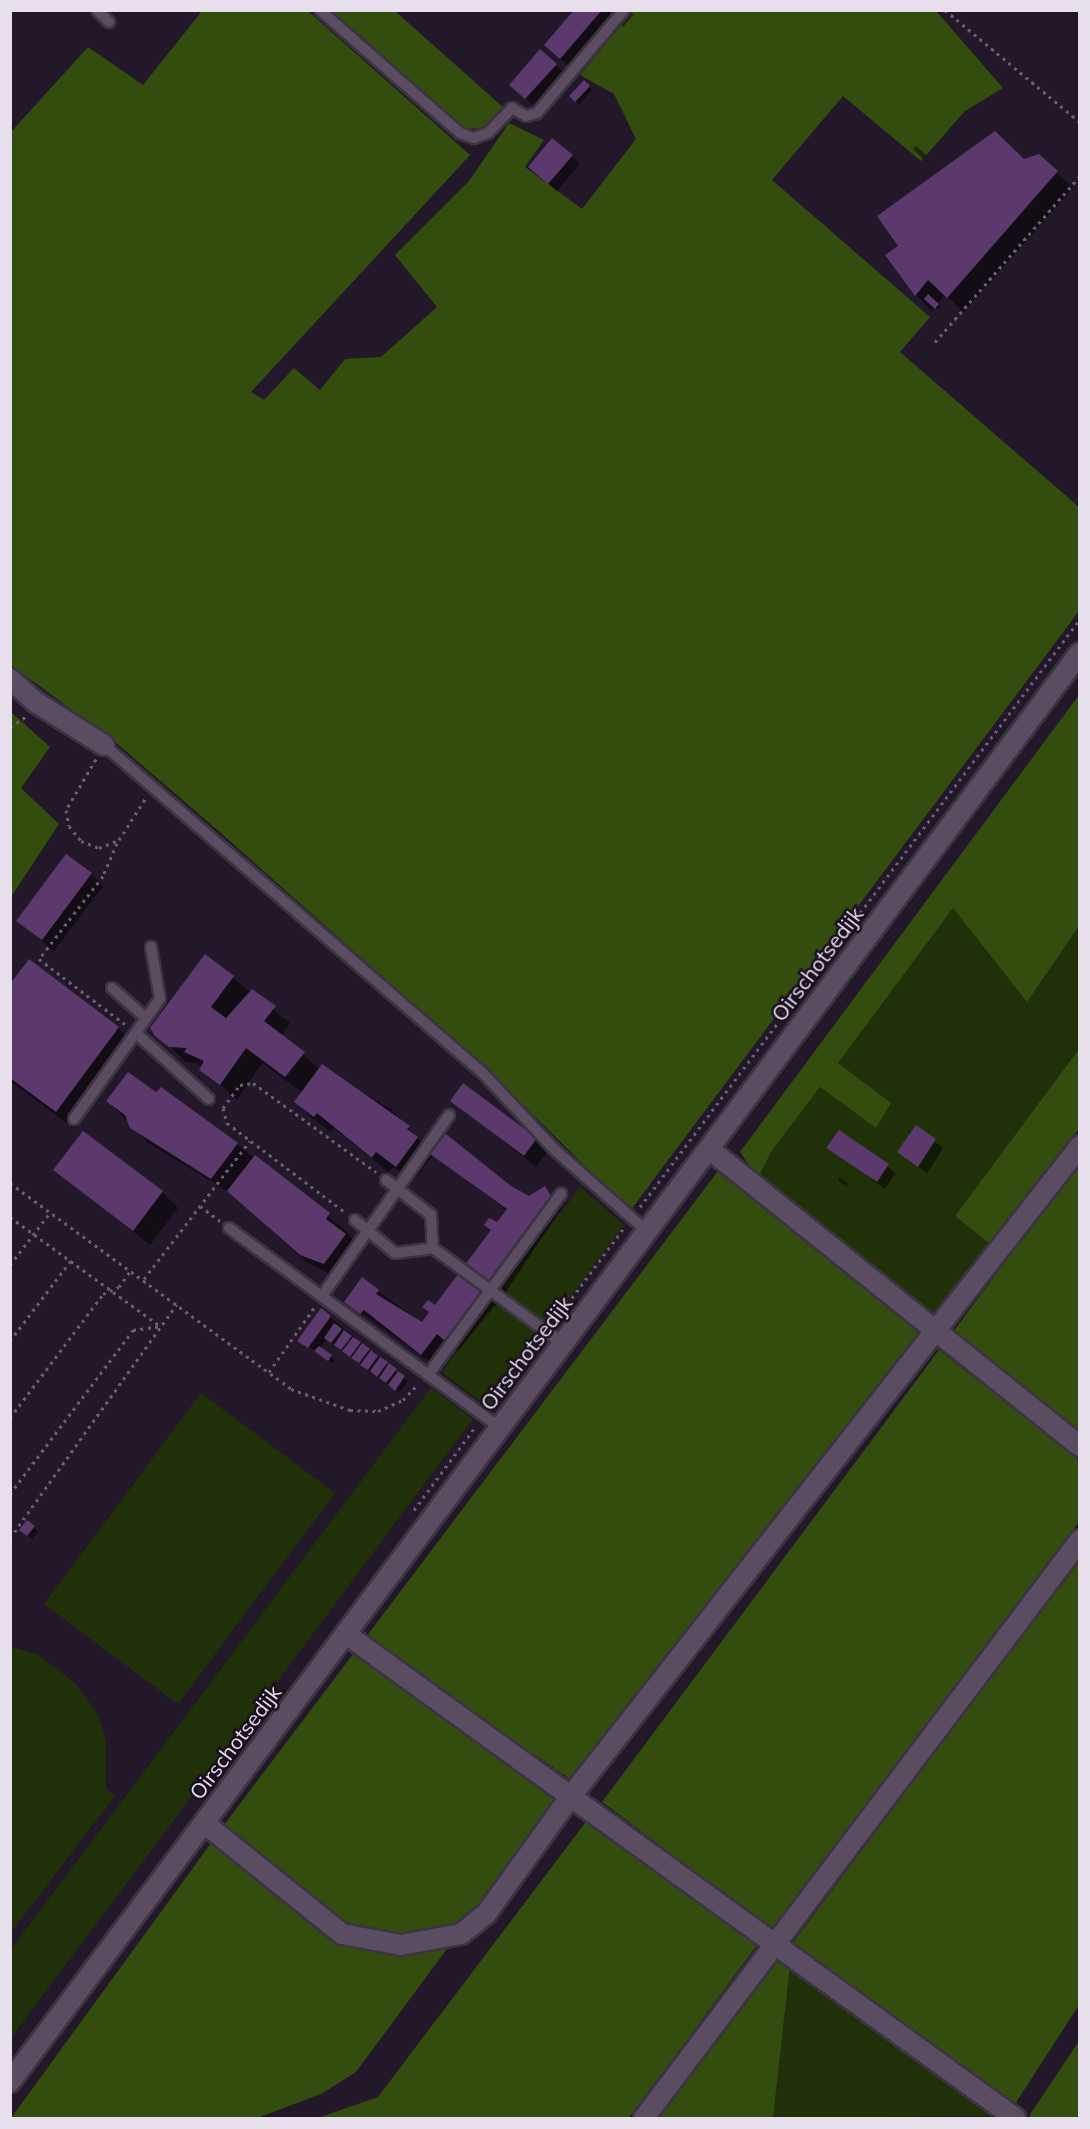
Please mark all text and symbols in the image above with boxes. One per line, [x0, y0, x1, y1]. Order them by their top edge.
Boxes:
street label: Oirschotsedijk [766, 902, 868, 1026]
street label: Oirschotsedijk [475, 1291, 577, 1415]
street label: Oirschotsedijk [184, 1680, 286, 1804]

